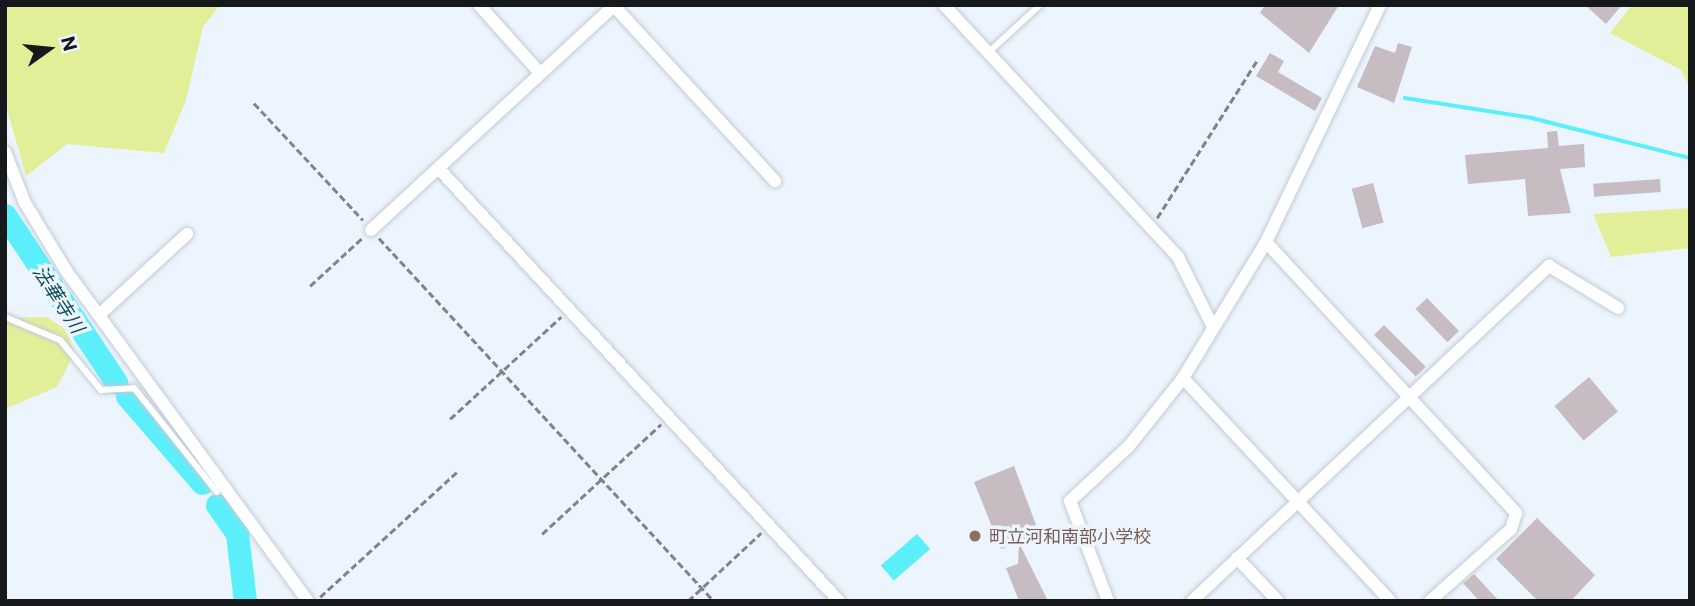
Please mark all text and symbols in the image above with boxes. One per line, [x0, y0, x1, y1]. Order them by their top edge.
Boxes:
north arrow [14, 14, 84, 84]
text: N [57, 34, 83, 53]
water label: 法華寺川 [29, 261, 89, 337]
place label: 町立河和南部小学校 [989, 525, 1151, 547]
marker: 町立河和南部小学校 [967, 528, 983, 544]

